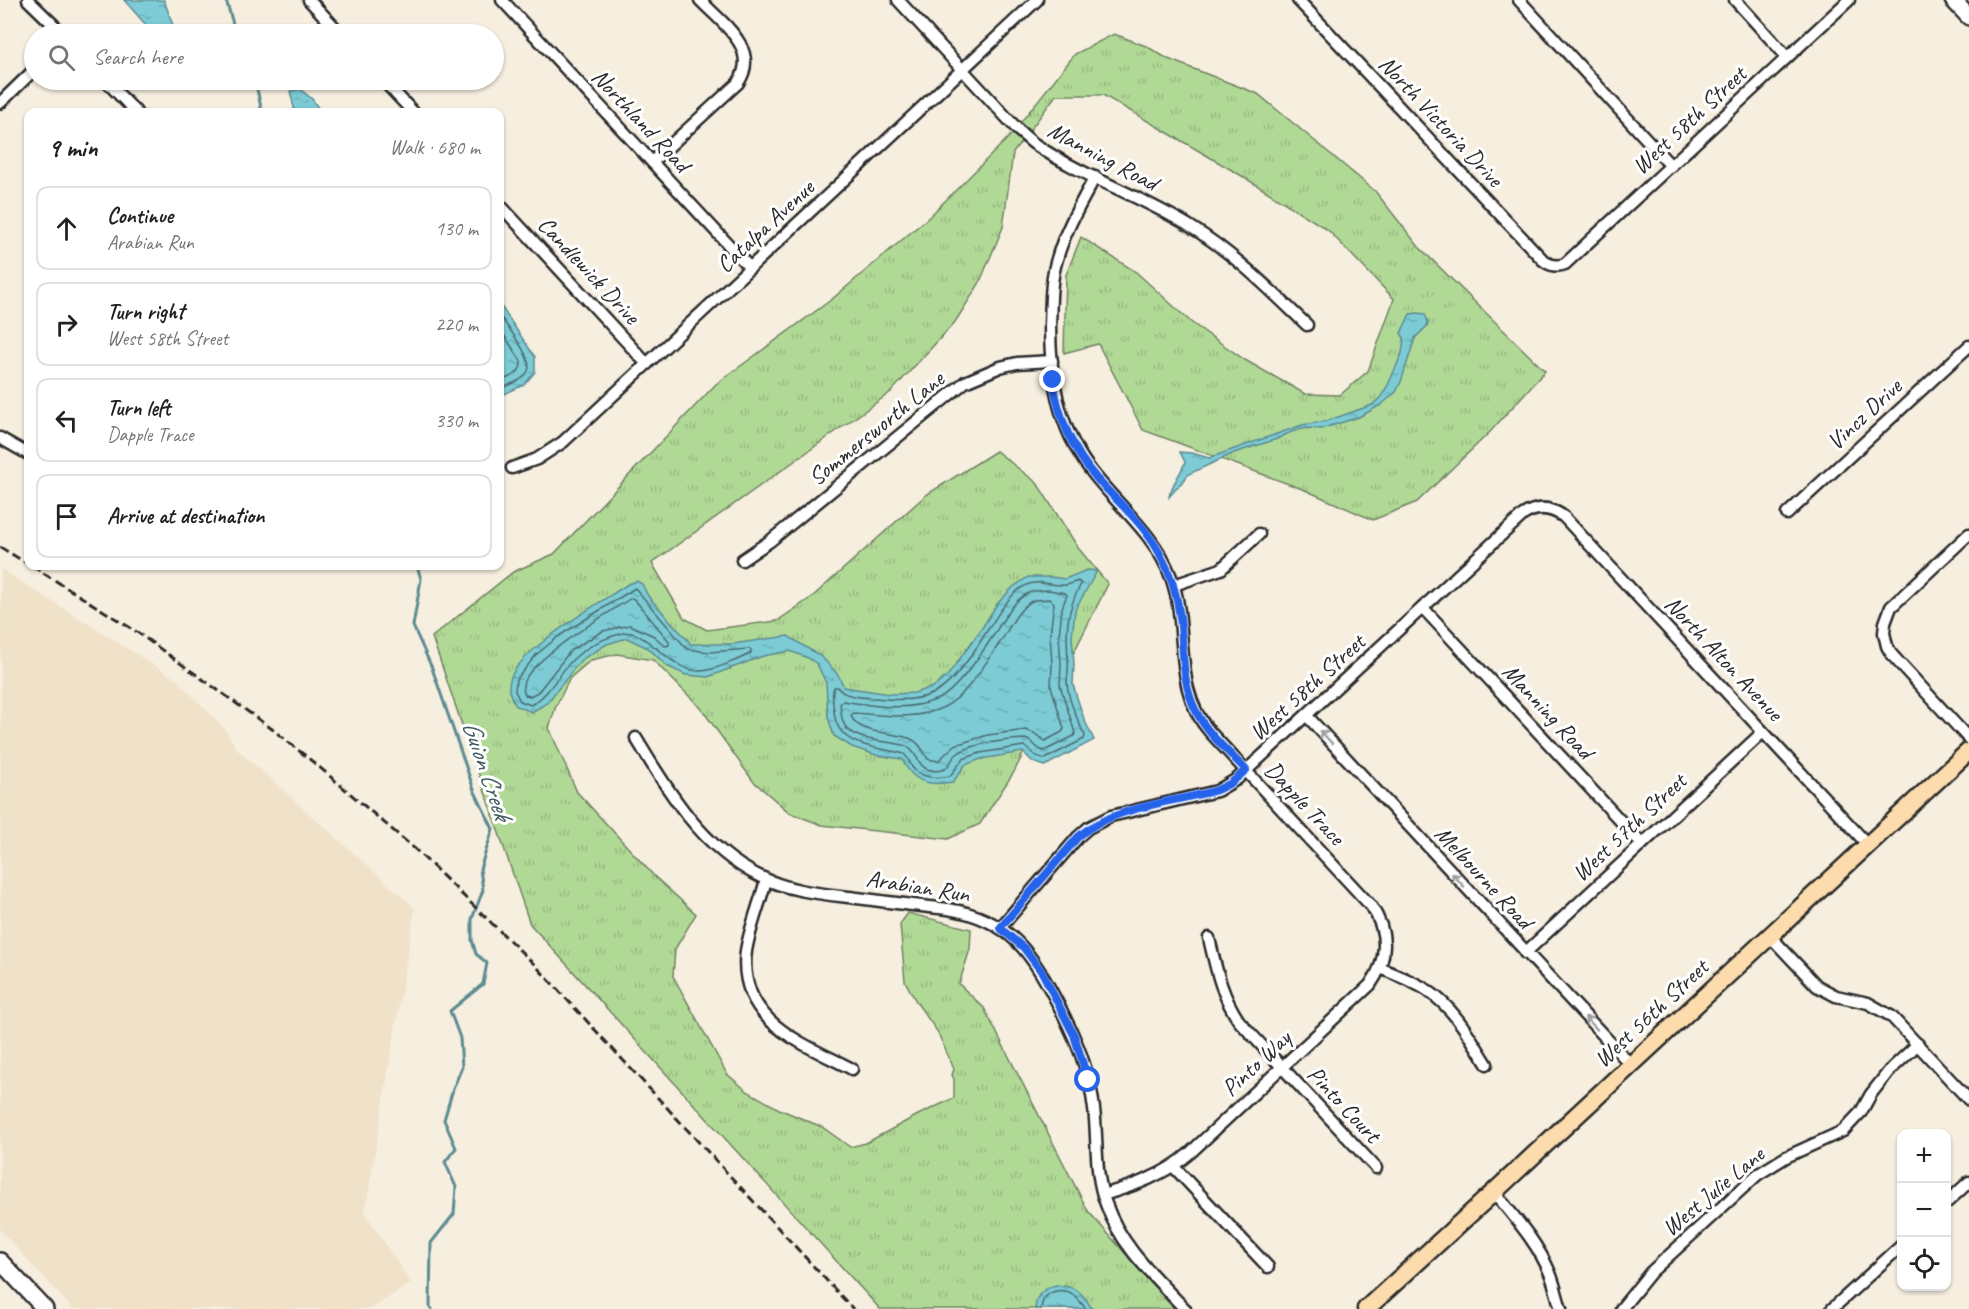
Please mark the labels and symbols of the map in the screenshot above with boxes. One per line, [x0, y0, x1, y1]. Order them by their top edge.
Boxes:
street label: North Victoria Drive [1372, 49, 1511, 195]
street label: West 58th Street [1626, 58, 1754, 181]
street label: Northland Road [585, 62, 699, 181]
street label: Manning Road [1043, 115, 1166, 199]
street label: Catalpa Avenue [710, 171, 822, 279]
street label: Candlewick Drive [531, 210, 648, 332]
street label: Sommersworth Lane [802, 363, 952, 492]
route end [1039, 366, 1065, 392]
street label: Vincz Drive [1820, 370, 1909, 456]
street label: North Alton Avenue [1658, 589, 1791, 729]
street label: West 58th Street [1243, 626, 1373, 747]
street label: Manning Road [1496, 657, 1602, 768]
water label: Guion Creek [455, 716, 521, 829]
one-way arrow [1319, 730, 1333, 745]
street label: Dapple Trace [1259, 755, 1353, 853]
street label: West 57th Street [1566, 765, 1694, 888]
street label: Melbourne Road [1428, 819, 1542, 938]
street label: Arabian Run [864, 863, 973, 909]
one-way arrow [1451, 873, 1465, 888]
street label: West 56th Street [1588, 951, 1716, 1074]
one-way arrow [1584, 1016, 1598, 1031]
street label: Pinto Way [1215, 1022, 1298, 1103]
street label: Pinto Court [1301, 1059, 1389, 1150]
route start [1074, 1066, 1100, 1092]
street label: West Julie Lane [1656, 1138, 1772, 1242]

